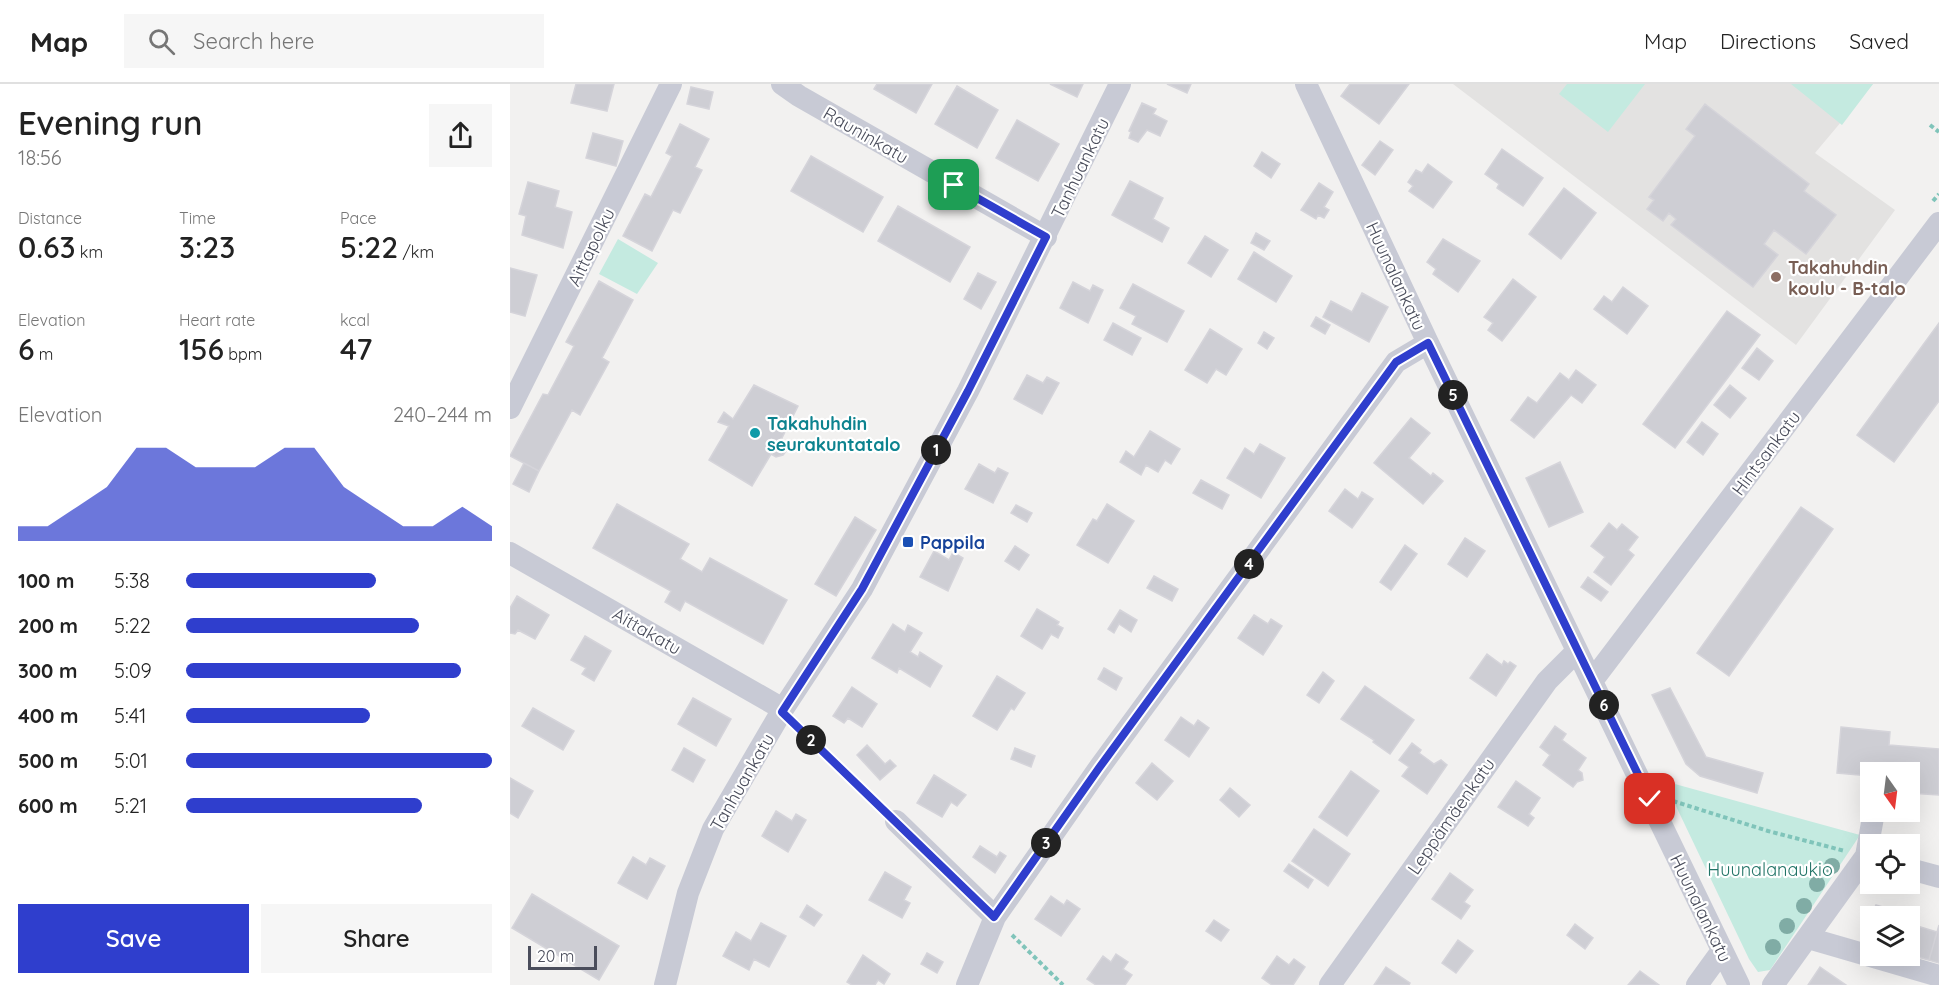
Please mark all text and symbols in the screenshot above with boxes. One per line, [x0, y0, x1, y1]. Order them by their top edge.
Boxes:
search box [124, 14, 544, 68]
text: Map [30, 24, 88, 59]
icon: search [145, 25, 178, 58]
text: Search here [193, 27, 315, 55]
text: Map [1644, 28, 1687, 54]
text: Directions [1720, 28, 1816, 54]
text: Saved [1849, 28, 1909, 54]
street label: Rauninkatu [819, 101, 913, 169]
text: Evening run [18, 102, 203, 143]
button: share [429, 104, 492, 167]
street label: Tanhuankatu [1046, 114, 1114, 222]
text: 18:56 [18, 145, 62, 170]
pin [928, 159, 979, 210]
icon: arrive [937, 168, 970, 201]
street label: Aittapolku [562, 204, 620, 290]
text: Distance [18, 208, 82, 228]
text: Time [179, 208, 216, 228]
text: Pace [340, 208, 376, 228]
street label: Huunalankatu [1361, 218, 1431, 334]
text: 0.63 [18, 228, 75, 266]
text: 3:23 [179, 228, 235, 266]
text: 5:22 [340, 228, 398, 266]
text: km [75, 242, 103, 262]
text: /km [398, 242, 434, 262]
place label: Takahuhdin koulu - B-talo [1788, 256, 1906, 300]
marker: Takahuhdin koulu - B-talo [1769, 270, 1783, 284]
text: Elevation [18, 310, 85, 330]
text: Heart rate [179, 310, 255, 330]
text: kcal [340, 310, 370, 330]
text: 6 [18, 330, 34, 368]
text: 156 [179, 330, 224, 368]
text: 47 [340, 330, 372, 368]
text: m [34, 344, 53, 364]
text: bpm [224, 344, 262, 364]
pin: 5 [1438, 380, 1468, 410]
text: 5 [1448, 385, 1458, 405]
text: Elevation [18, 402, 102, 427]
text: 240–244 m [393, 402, 492, 427]
street label: Hintsankatu [1727, 406, 1805, 500]
place label: Takahuhdin seurakuntatalo [767, 412, 900, 456]
marker: Takahuhdin seurakuntatalo [748, 426, 762, 440]
pin: 1 [921, 435, 951, 465]
text: 1 [933, 440, 939, 460]
place label: Pappila [920, 531, 985, 554]
marker: Pappila [901, 535, 915, 549]
pin: 4 [1234, 549, 1264, 579]
text: 4 [1244, 554, 1254, 574]
text: 100 m [18, 568, 74, 593]
text: 5:38 [114, 568, 150, 593]
street label: Aittakatu [609, 602, 685, 660]
text: 200 m [18, 613, 78, 638]
text: 5:22 [114, 613, 151, 638]
text: 300 m [18, 658, 77, 683]
text: 5:09 [114, 658, 152, 683]
pin: 6 [1589, 690, 1619, 720]
text: 6 [1600, 695, 1608, 715]
text: 400 m [18, 703, 78, 728]
text: 5:41 [114, 703, 146, 728]
pin: 2 [796, 725, 826, 755]
street label: Tanhuankatu [705, 729, 779, 835]
text: 2 [806, 730, 816, 750]
text: 500 m [18, 748, 78, 773]
text: 5:01 [114, 748, 148, 773]
street label: Leppämäenkatu [1402, 753, 1500, 879]
north arrow [1860, 762, 1920, 822]
map controls [1860, 762, 1920, 966]
pin [1624, 773, 1675, 824]
icon: check [1633, 782, 1666, 815]
text: 600 m [18, 793, 78, 818]
text: 5:21 [114, 793, 147, 818]
pin: 3 [1031, 828, 1061, 858]
text: 3 [1042, 833, 1050, 853]
button: locate [1860, 834, 1920, 894]
street label: Huunalankatu [1665, 850, 1737, 966]
park label: Huunalanaukio [1707, 858, 1833, 881]
button: Save [18, 904, 249, 973]
button: Share [261, 904, 492, 973]
button: layers [1860, 906, 1920, 966]
scale bar [528, 943, 597, 970]
text: 20 m [537, 946, 574, 966]

